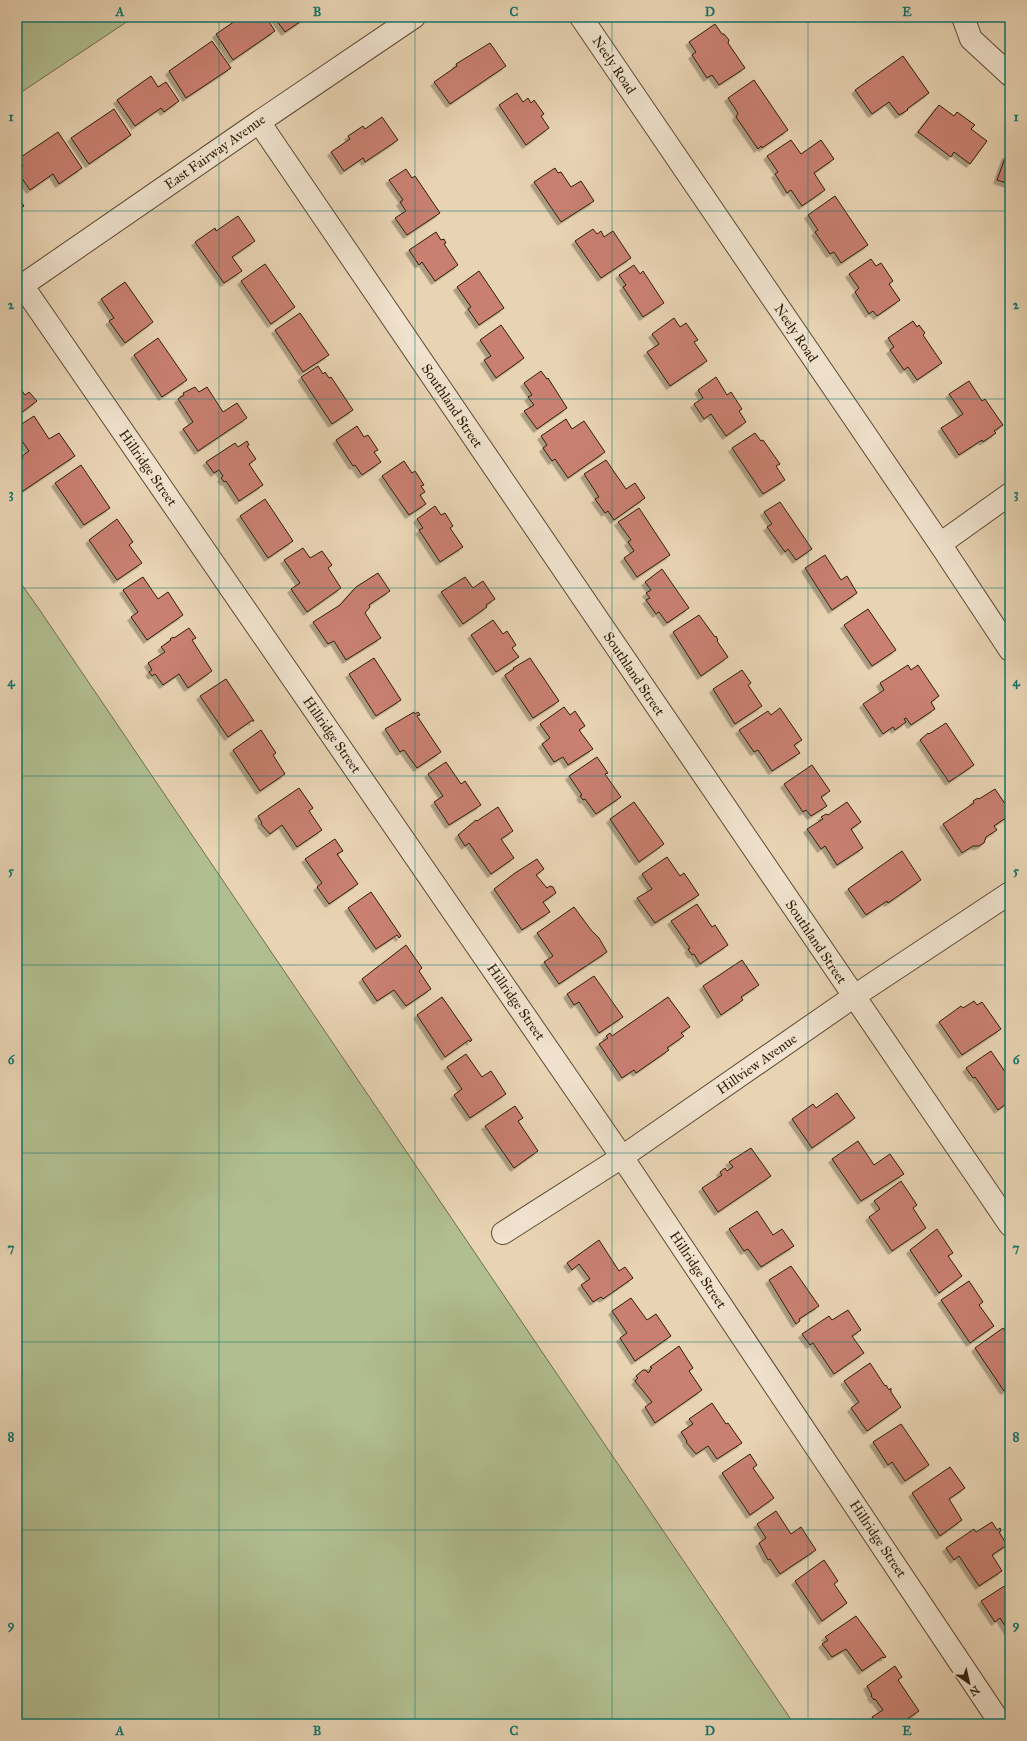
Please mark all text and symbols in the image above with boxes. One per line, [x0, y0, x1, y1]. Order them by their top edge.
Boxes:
text: A [115, 4, 125, 20]
text: B [313, 4, 322, 20]
text: C [510, 4, 519, 20]
text: D [705, 4, 715, 20]
text: E [902, 4, 912, 20]
street label: Neely Road [588, 33, 640, 97]
text: 1 [8, 109, 14, 125]
text: 1 [1013, 109, 1019, 125]
street label: East Fairway Avenue [161, 111, 269, 193]
text: 2 [8, 297, 15, 313]
text: 2 [1013, 297, 1020, 313]
street label: Neely Road [770, 301, 822, 365]
street label: Southland Street [418, 361, 486, 451]
street label: Hillridge Street [115, 426, 181, 510]
text: 3 [8, 486, 14, 502]
text: 3 [1013, 486, 1019, 502]
street label: Southland Street [600, 629, 668, 719]
text: 4 [7, 674, 15, 690]
text: 4 [1012, 674, 1020, 690]
street label: Hillridge Street [299, 693, 365, 777]
text: 5 [8, 863, 15, 879]
text: 5 [1013, 863, 1020, 879]
street label: Southland Street [782, 897, 850, 987]
street label: Hillridge Street [483, 960, 549, 1044]
street label: Hillview Avenue [714, 1030, 801, 1098]
text: 6 [8, 1052, 16, 1068]
text: 6 [1013, 1052, 1021, 1068]
street label: Hillridge Street [666, 1228, 730, 1312]
text: 7 [8, 1240, 15, 1256]
text: 7 [1013, 1240, 1020, 1256]
text: 8 [8, 1429, 15, 1445]
text: 8 [1013, 1429, 1020, 1445]
street label: Hillridge Street [846, 1497, 910, 1581]
text: 9 [8, 1617, 15, 1633]
text: 9 [1013, 1617, 1020, 1633]
north arrow [949, 1663, 989, 1703]
text: N [966, 1683, 982, 1699]
text: A [115, 1723, 125, 1739]
text: B [313, 1723, 322, 1739]
text: C [510, 1723, 519, 1739]
text: D [705, 1723, 715, 1739]
text: E [902, 1723, 912, 1739]

